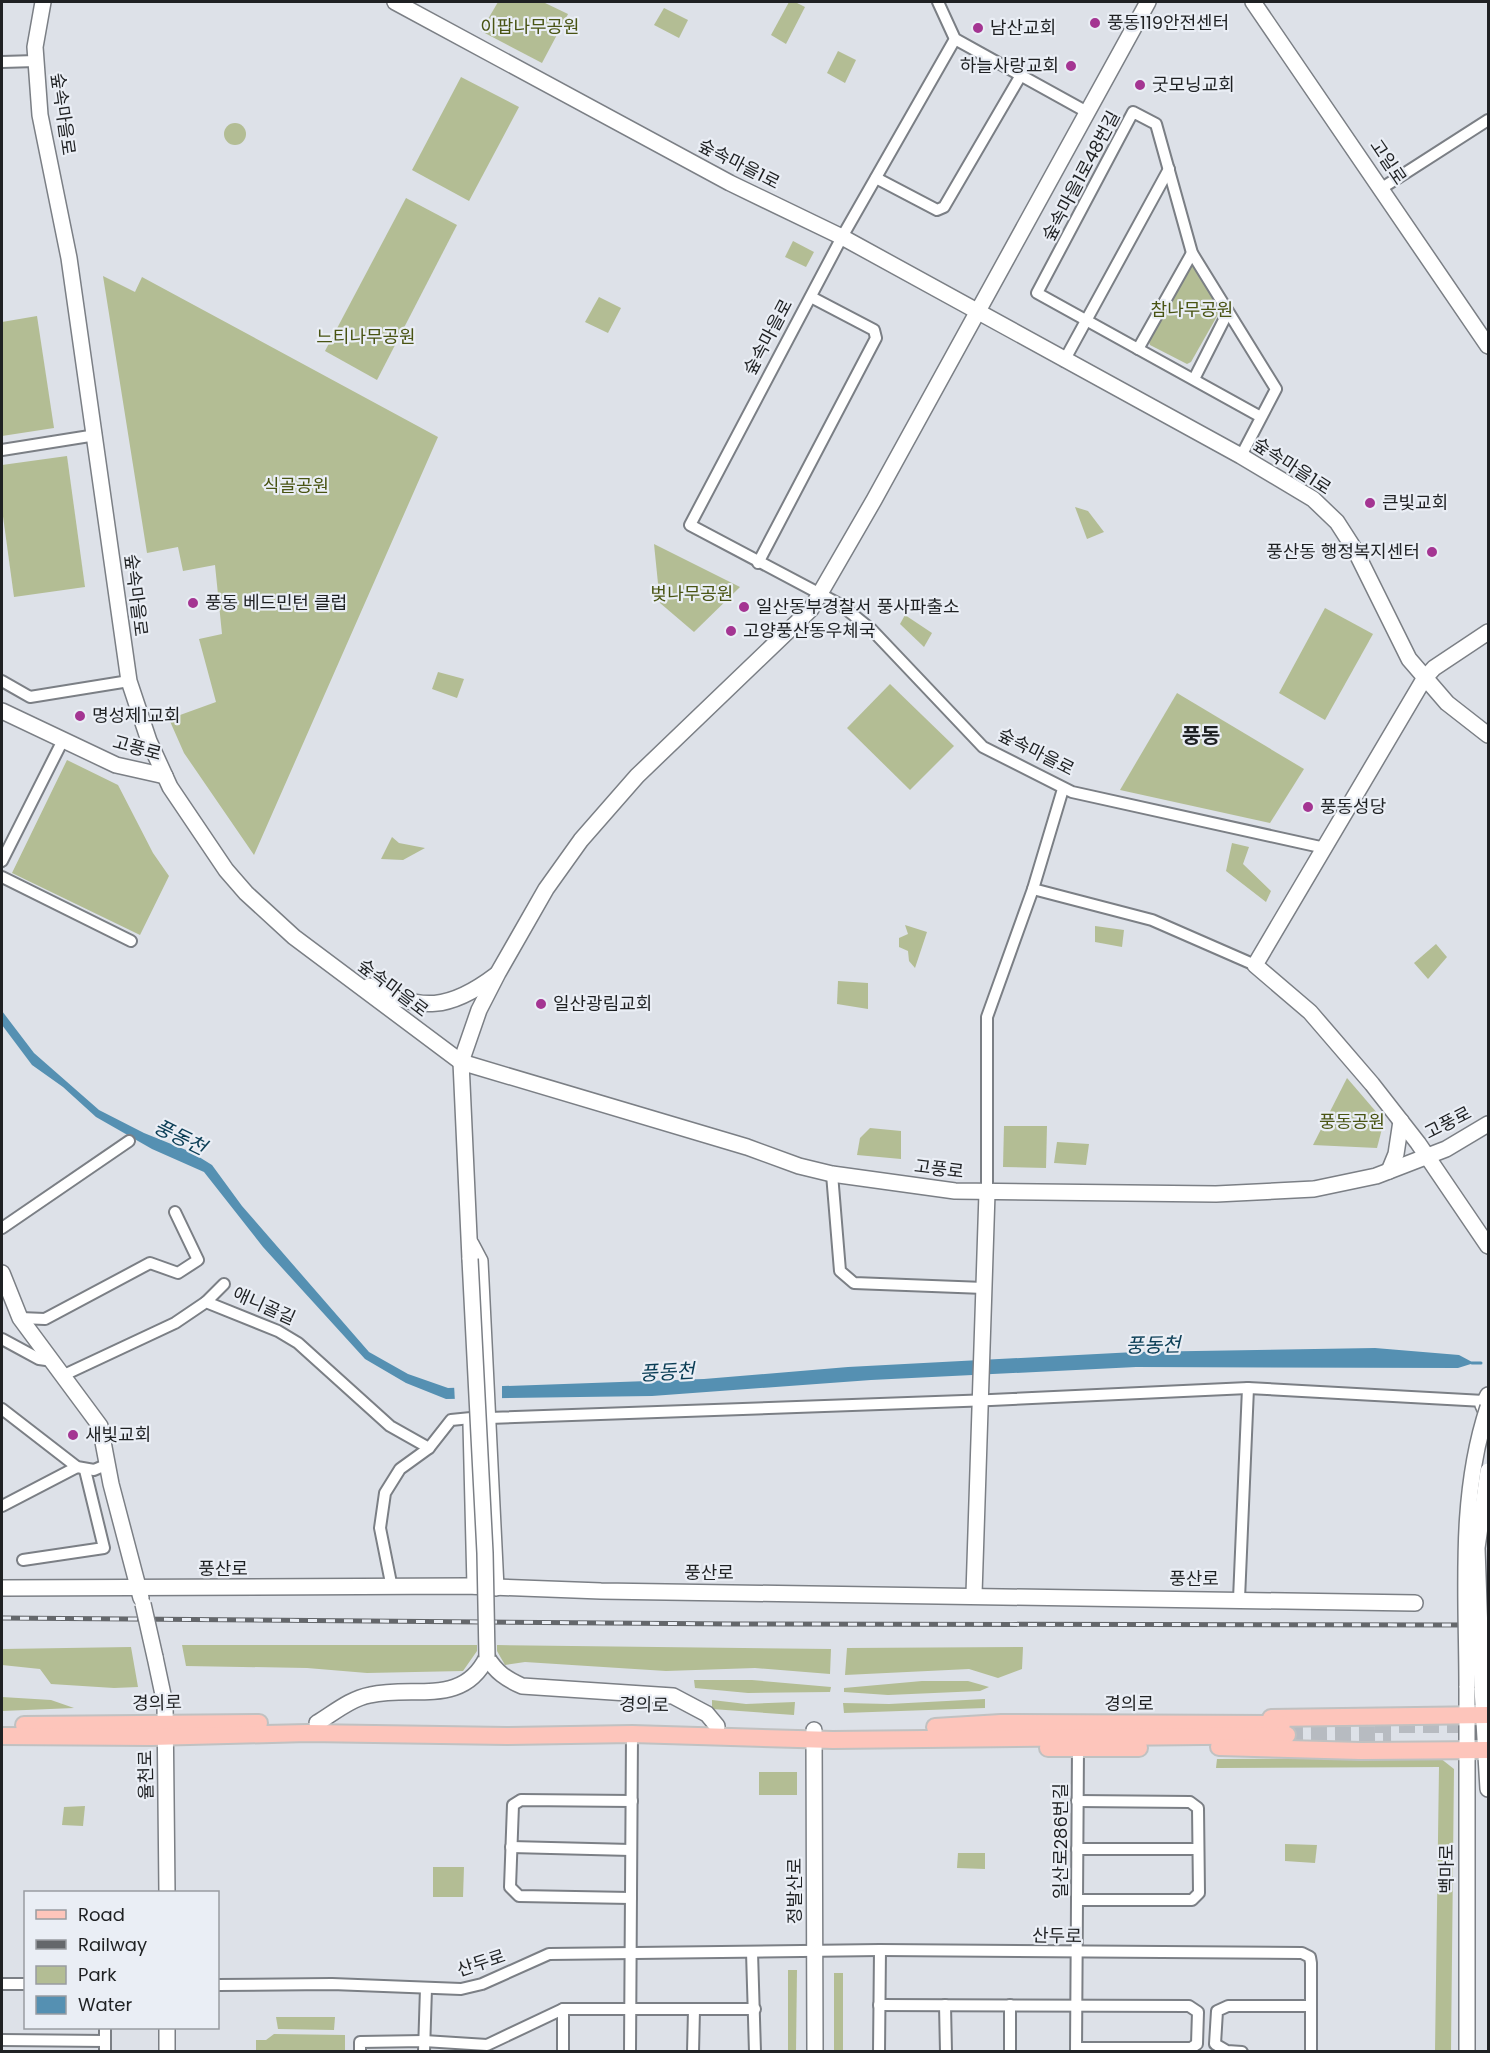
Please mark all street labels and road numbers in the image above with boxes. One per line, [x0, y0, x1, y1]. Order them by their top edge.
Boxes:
street label: 숲속마을로 [45, 71, 82, 157]
street label: 숲속마을1로48번길 [1036, 106, 1125, 245]
street label: 숲속마을1로 [694, 132, 784, 195]
street label: 고일로 [1364, 134, 1413, 189]
street label: 숲속마을로 [737, 294, 798, 379]
street label: 숲속마을1로 [1248, 431, 1336, 500]
street label: 숲속마을로 [119, 552, 154, 638]
street label: 숲속마을로 [994, 722, 1079, 781]
street label: 고풍로 [110, 729, 164, 766]
street label: 숲속마을로 [353, 953, 434, 1023]
street label: 고풍로 [1420, 1100, 1476, 1145]
street label: 고풍로 [913, 1153, 965, 1184]
street label: 애니골길 [229, 1281, 300, 1330]
street label: 풍산로 [198, 1556, 248, 1581]
street label: 풍산로 [684, 1560, 734, 1585]
street label: 풍산로 [1169, 1566, 1219, 1591]
street label: 경의로 [132, 1690, 182, 1715]
street label: 경의로 [1104, 1691, 1154, 1716]
street label: 경의로 [619, 1692, 669, 1717]
street label: 율천로 [133, 1750, 158, 1800]
street label: 일산로286번길 [1048, 1783, 1073, 1899]
street label: 백마로 [1434, 1844, 1459, 1894]
street label: 정발산로 [782, 1858, 807, 1924]
street label: 산두로 [1032, 1923, 1082, 1948]
street label: 산두로 [453, 1943, 508, 1982]

